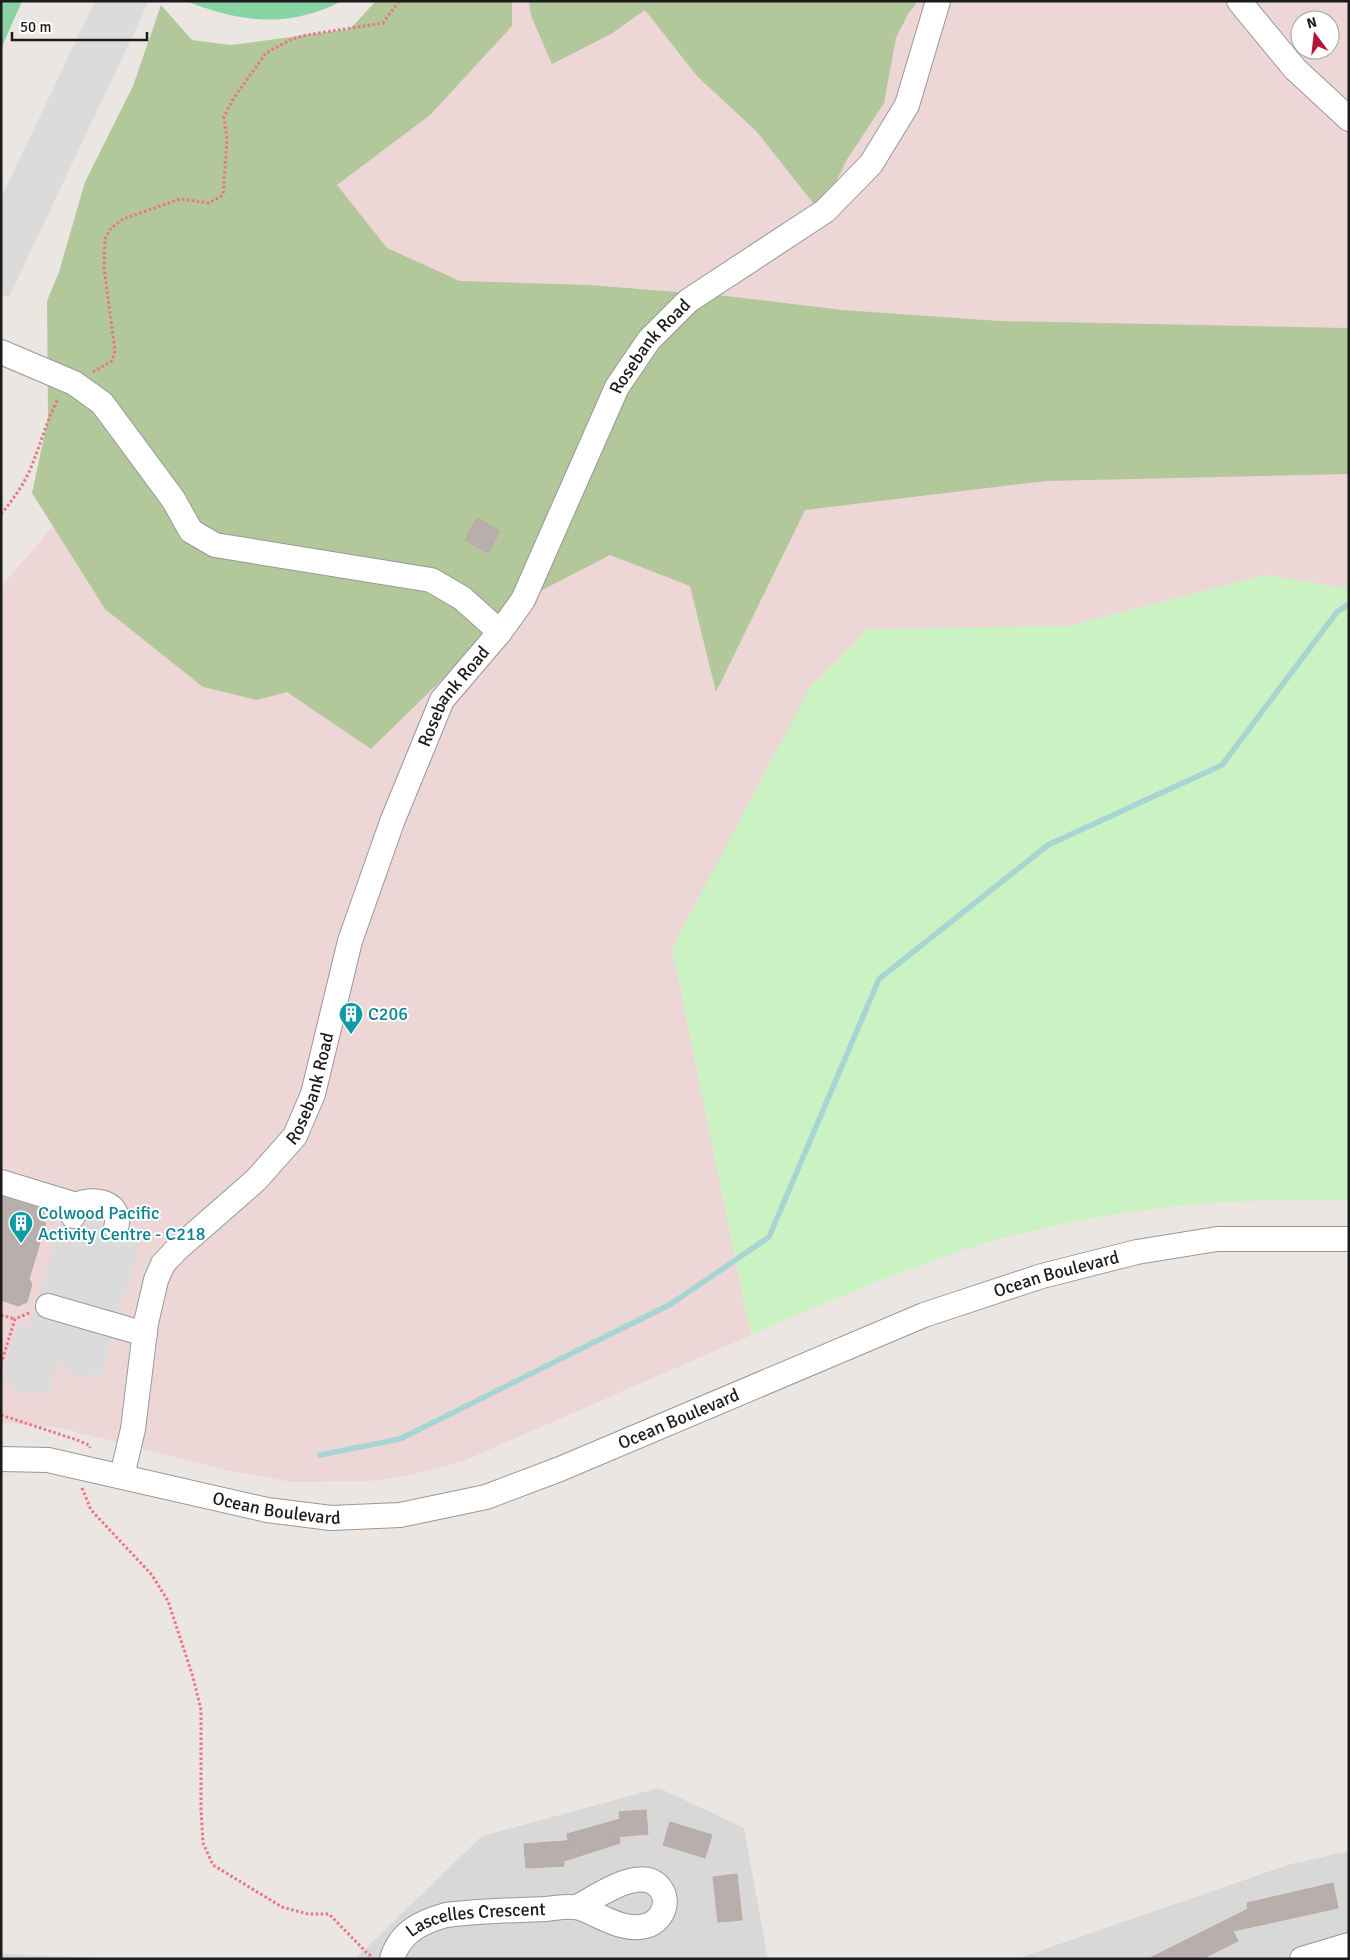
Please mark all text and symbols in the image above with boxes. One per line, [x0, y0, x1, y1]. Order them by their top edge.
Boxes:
scale bar [12, 10, 148, 42]
north arrow [1290, 10, 1340, 60]
text: N [1305, 13, 1319, 32]
text: 50 m [20, 18, 51, 36]
street label: Rosebank Road [604, 294, 695, 397]
street label: Rosebank Road [413, 642, 494, 750]
building icon: C206 [338, 1001, 364, 1035]
place label: C206 [368, 1003, 408, 1025]
street label: Rosebank Road [281, 1030, 338, 1150]
place label: Colwood Pacific Activity Centre - C218 [38, 1202, 205, 1245]
building icon: Colwood Pacific Activity Centre - C218 [8, 1210, 34, 1244]
street label: Ocean Boulevard [991, 1246, 1121, 1302]
street label: Ocean Boulevard [615, 1383, 743, 1454]
street label: Ocean Boulevard [211, 1487, 341, 1529]
street label: Lascelles Crescent [401, 1898, 546, 1942]

